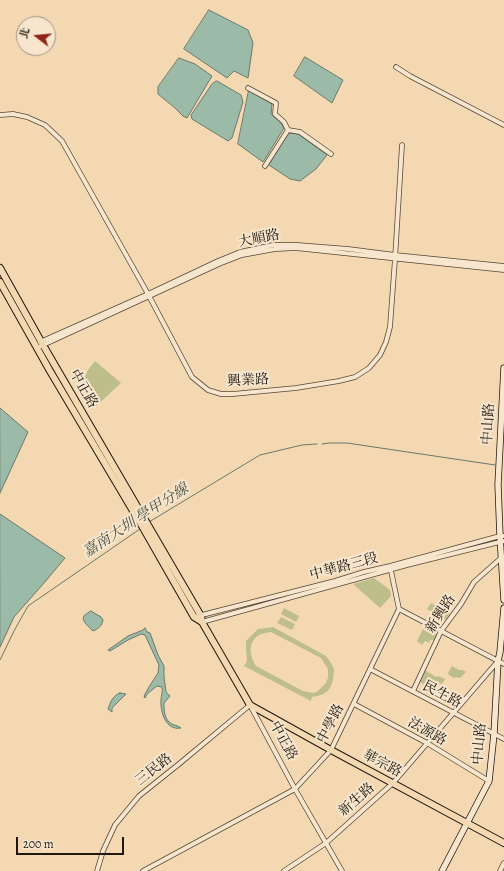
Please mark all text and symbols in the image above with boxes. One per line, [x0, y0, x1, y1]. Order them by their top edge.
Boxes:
north arrow [16, 16, 56, 56]
text: 北 [16, 25, 34, 40]
street label: 大順路 [237, 227, 281, 251]
street label: 中正路 [65, 367, 101, 411]
street label: 興業路 [227, 372, 269, 390]
street label: 中山路 [480, 403, 498, 445]
water label: 嘉南大圳 學甲分線 [80, 480, 192, 562]
street label: 中華路三段 [308, 550, 380, 584]
street label: 新興路 [423, 592, 459, 636]
street label: 民生路 [420, 678, 464, 712]
street label: 中學路 [314, 701, 348, 747]
street label: 法源路 [405, 714, 449, 750]
street label: 中正路 [266, 719, 300, 763]
street label: 中山路 [470, 722, 490, 766]
street label: 華宗路 [360, 747, 404, 781]
street label: 三民路 [132, 750, 176, 790]
street label: 新生路 [336, 780, 378, 820]
scale bar [18, 829, 126, 855]
text: 200 m [23, 836, 54, 852]

